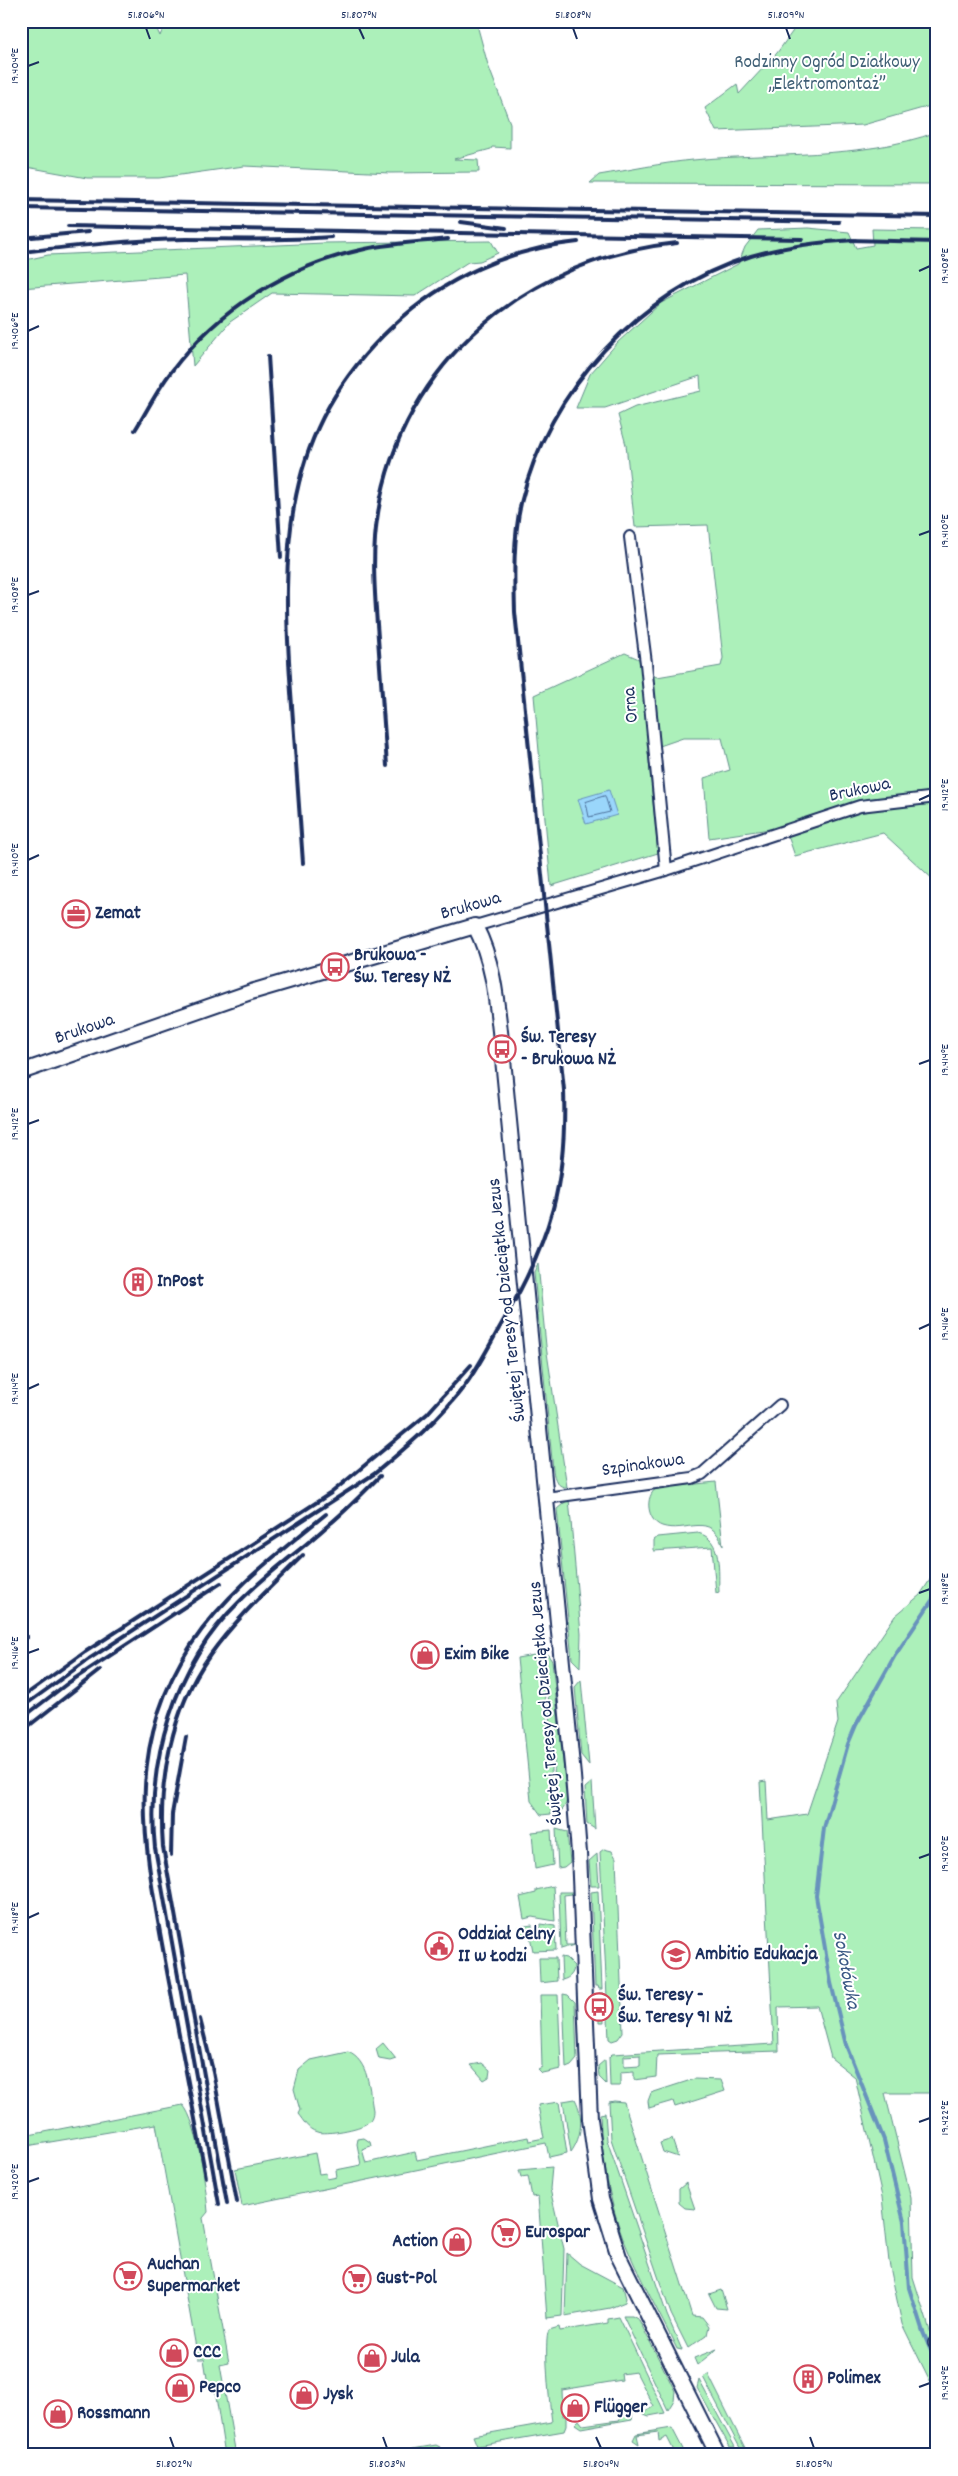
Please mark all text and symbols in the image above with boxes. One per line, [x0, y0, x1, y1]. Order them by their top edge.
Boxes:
text: 51.806°N [127, 7, 165, 24]
text: 51.807°N [341, 7, 377, 24]
text: 51.808°N [555, 7, 591, 24]
text: 51.809°N [768, 7, 804, 24]
text: 19.404°E [7, 47, 24, 84]
park label: Rodzinny Ogród Działkowy „Elektromontaż” [734, 50, 920, 99]
text: 19.408°E [937, 248, 954, 284]
text: 19.406°E [7, 312, 24, 349]
text: 19.410°E [937, 514, 954, 548]
text: 19.408°E [7, 577, 24, 613]
street label: Orna [617, 685, 647, 724]
street label: Brukowa [827, 771, 894, 811]
text: 19.412°E [937, 778, 954, 811]
text: 19.410°E [7, 843, 24, 877]
street label: Brukowa [438, 885, 505, 928]
office icon: Zemat [61, 899, 91, 929]
place label: Zemat [95, 901, 141, 928]
place label: Brukowa - Św. Teresy NŻ [354, 943, 451, 992]
bus stop icon: Brukowa - Św. Teresy NŻ [320, 952, 350, 982]
street label: Brukowa [51, 1007, 120, 1053]
place label: Św. Teresy - Brukowa NŻ [521, 1025, 616, 1074]
bus stop icon: Św. Teresy - Brukowa NŻ [487, 1034, 517, 1064]
text: 19.414°E [937, 1043, 954, 1076]
text: 19.412°E [7, 1107, 24, 1140]
street label: Świętej Teresy od Dzieciątka Jezus [482, 1177, 534, 1423]
building icon: InPost [123, 1267, 153, 1297]
place label: InPost [157, 1269, 204, 1296]
text: 19.416°E [937, 1307, 954, 1340]
text: 19.414°E [7, 1372, 24, 1405]
street label: Szpinakowa [600, 1447, 687, 1485]
text: 19.418°E [937, 1573, 954, 1605]
street label: Świętej Teresy od Dzieciątka Jezus [523, 1580, 571, 1826]
text: 19.416°E [7, 1636, 24, 1669]
shop icon: Exim Bike [410, 1640, 440, 1670]
place label: Exim Bike [444, 1642, 509, 1669]
text: 19.420°E [937, 1835, 954, 1872]
text: 19.418°E [7, 1902, 24, 1934]
place label: Oddział Celny II w Łodzi [458, 1922, 556, 1971]
water label: Sokołówka [824, 1928, 867, 2013]
public building icon: Oddział Celny II w Łodzi [424, 1931, 454, 1961]
school or university icon: Ambitio Edukacja [661, 1940, 691, 1970]
place label: Ambitio Edukacja [695, 1942, 818, 1969]
place label: Św. Teresy - Św. Teresy 91 NŻ [618, 1983, 733, 2032]
bus stop icon: Św. Teresy - Św. Teresy 91 NŻ [584, 1992, 614, 2022]
text: 19.422°E [937, 2100, 954, 2135]
text: 19.420°E [7, 2163, 24, 2200]
supermarket icon: Eurospar [491, 2218, 521, 2248]
place label: Eurospar [525, 2220, 591, 2247]
shop icon: Action [442, 2227, 472, 2257]
place label: Action [392, 2229, 438, 2256]
place label: Auchan Supermarket [147, 2252, 240, 2301]
supermarket icon: Auchan Supermarket [113, 2261, 143, 2291]
supermarket icon: Gust-Pol [342, 2264, 372, 2294]
place label: Gust-Pol [376, 2266, 437, 2293]
shop icon: CCC [159, 2338, 189, 2368]
place label: CCC [193, 2340, 222, 2367]
shop icon: Jula [357, 2343, 387, 2373]
place label: Jula [391, 2345, 421, 2372]
building icon: Polimex [793, 2364, 823, 2394]
text: 19.424°E [937, 2365, 954, 2400]
place label: Polimex [827, 2366, 881, 2393]
shop icon: Pepco [165, 2373, 195, 2403]
place label: Pepco [199, 2375, 241, 2402]
shop icon: Jysk [289, 2380, 319, 2410]
place label: Jysk [323, 2382, 354, 2409]
shop icon: Flügger [560, 2393, 590, 2423]
place label: Flügger [594, 2395, 648, 2422]
shop icon: Rossmann [43, 2399, 73, 2429]
place label: Rossmann [77, 2401, 150, 2428]
text: 51.802°N [156, 2456, 192, 2473]
text: 51.803°N [369, 2456, 405, 2473]
text: 51.804°N [583, 2456, 619, 2473]
text: 51.805°N [796, 2456, 832, 2473]

